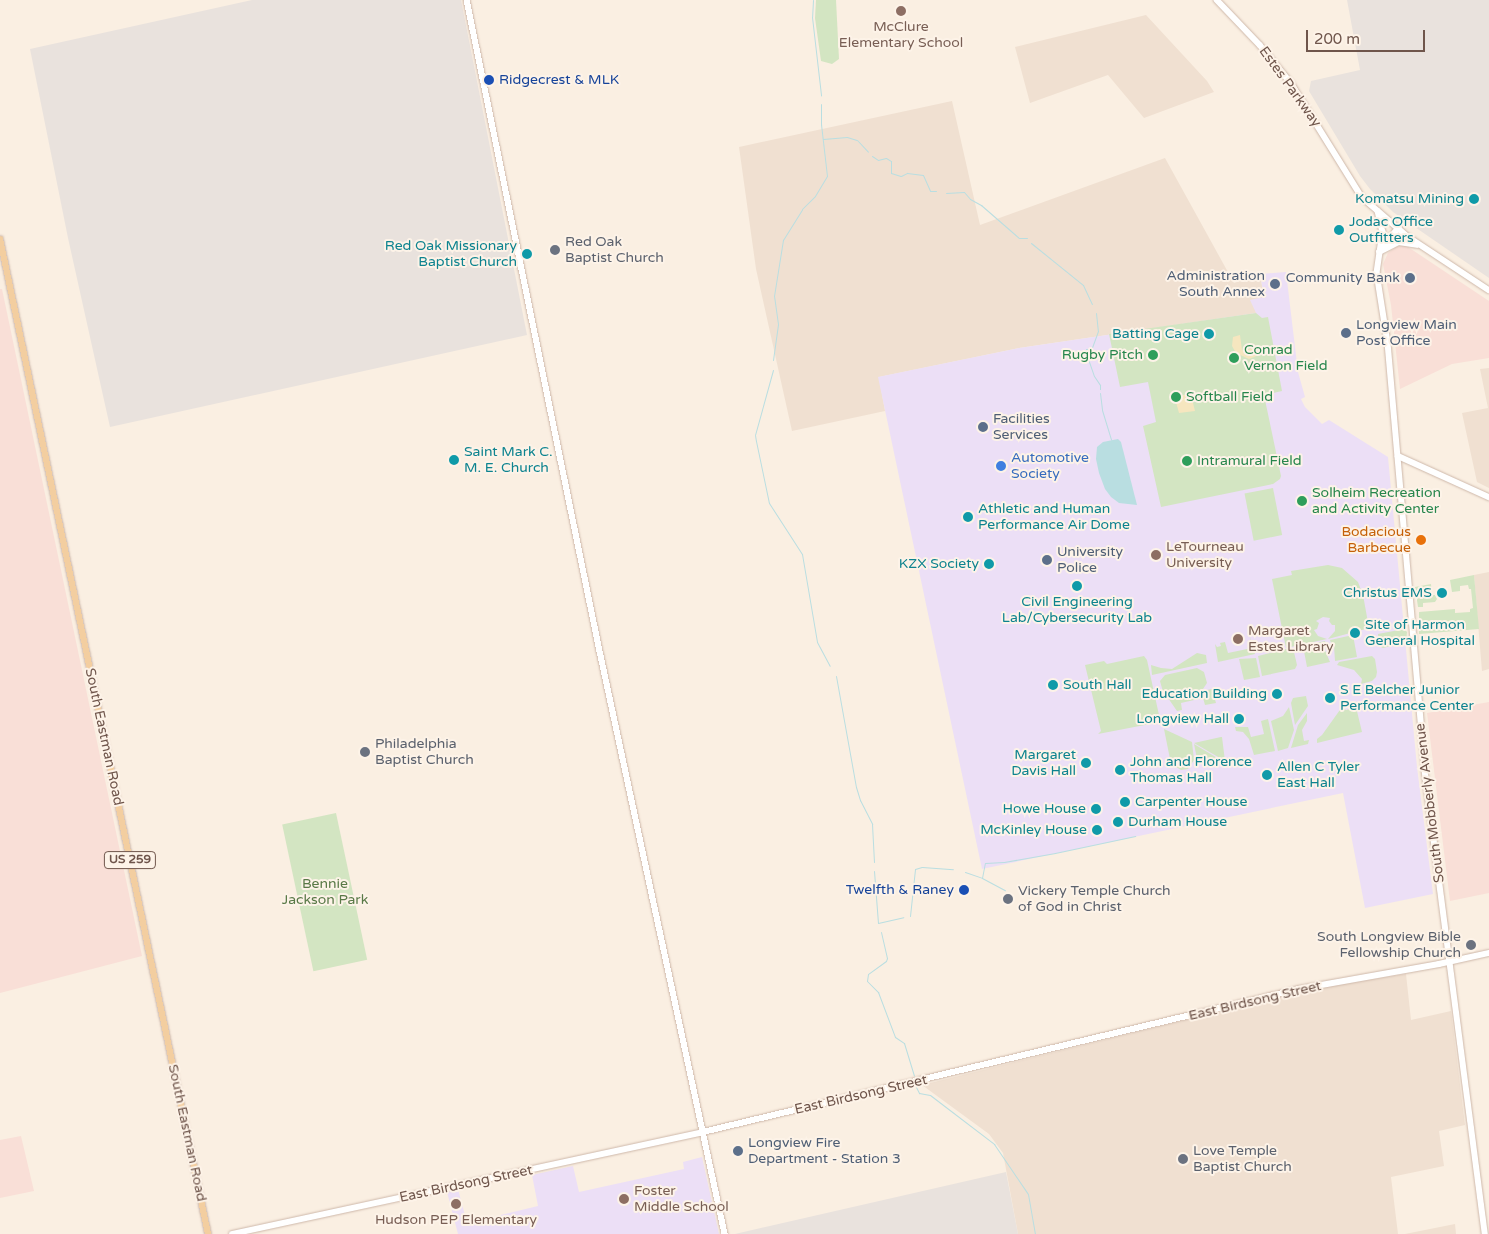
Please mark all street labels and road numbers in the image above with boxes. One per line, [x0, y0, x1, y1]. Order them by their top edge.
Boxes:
street label: Estes Parkway [1255, 44, 1325, 130]
street label: South Eastman Road [81, 667, 127, 807]
street label: South Mobberly Avenue [1412, 722, 1448, 884]
road number: US 259 [104, 850, 156, 870]
street label: East Birdsong Street [1187, 978, 1323, 1024]
street label: South Eastman Road [164, 1063, 210, 1203]
street label: East Birdsong Street [793, 1072, 929, 1118]
street label: East Birdsong Street [398, 1162, 534, 1206]

